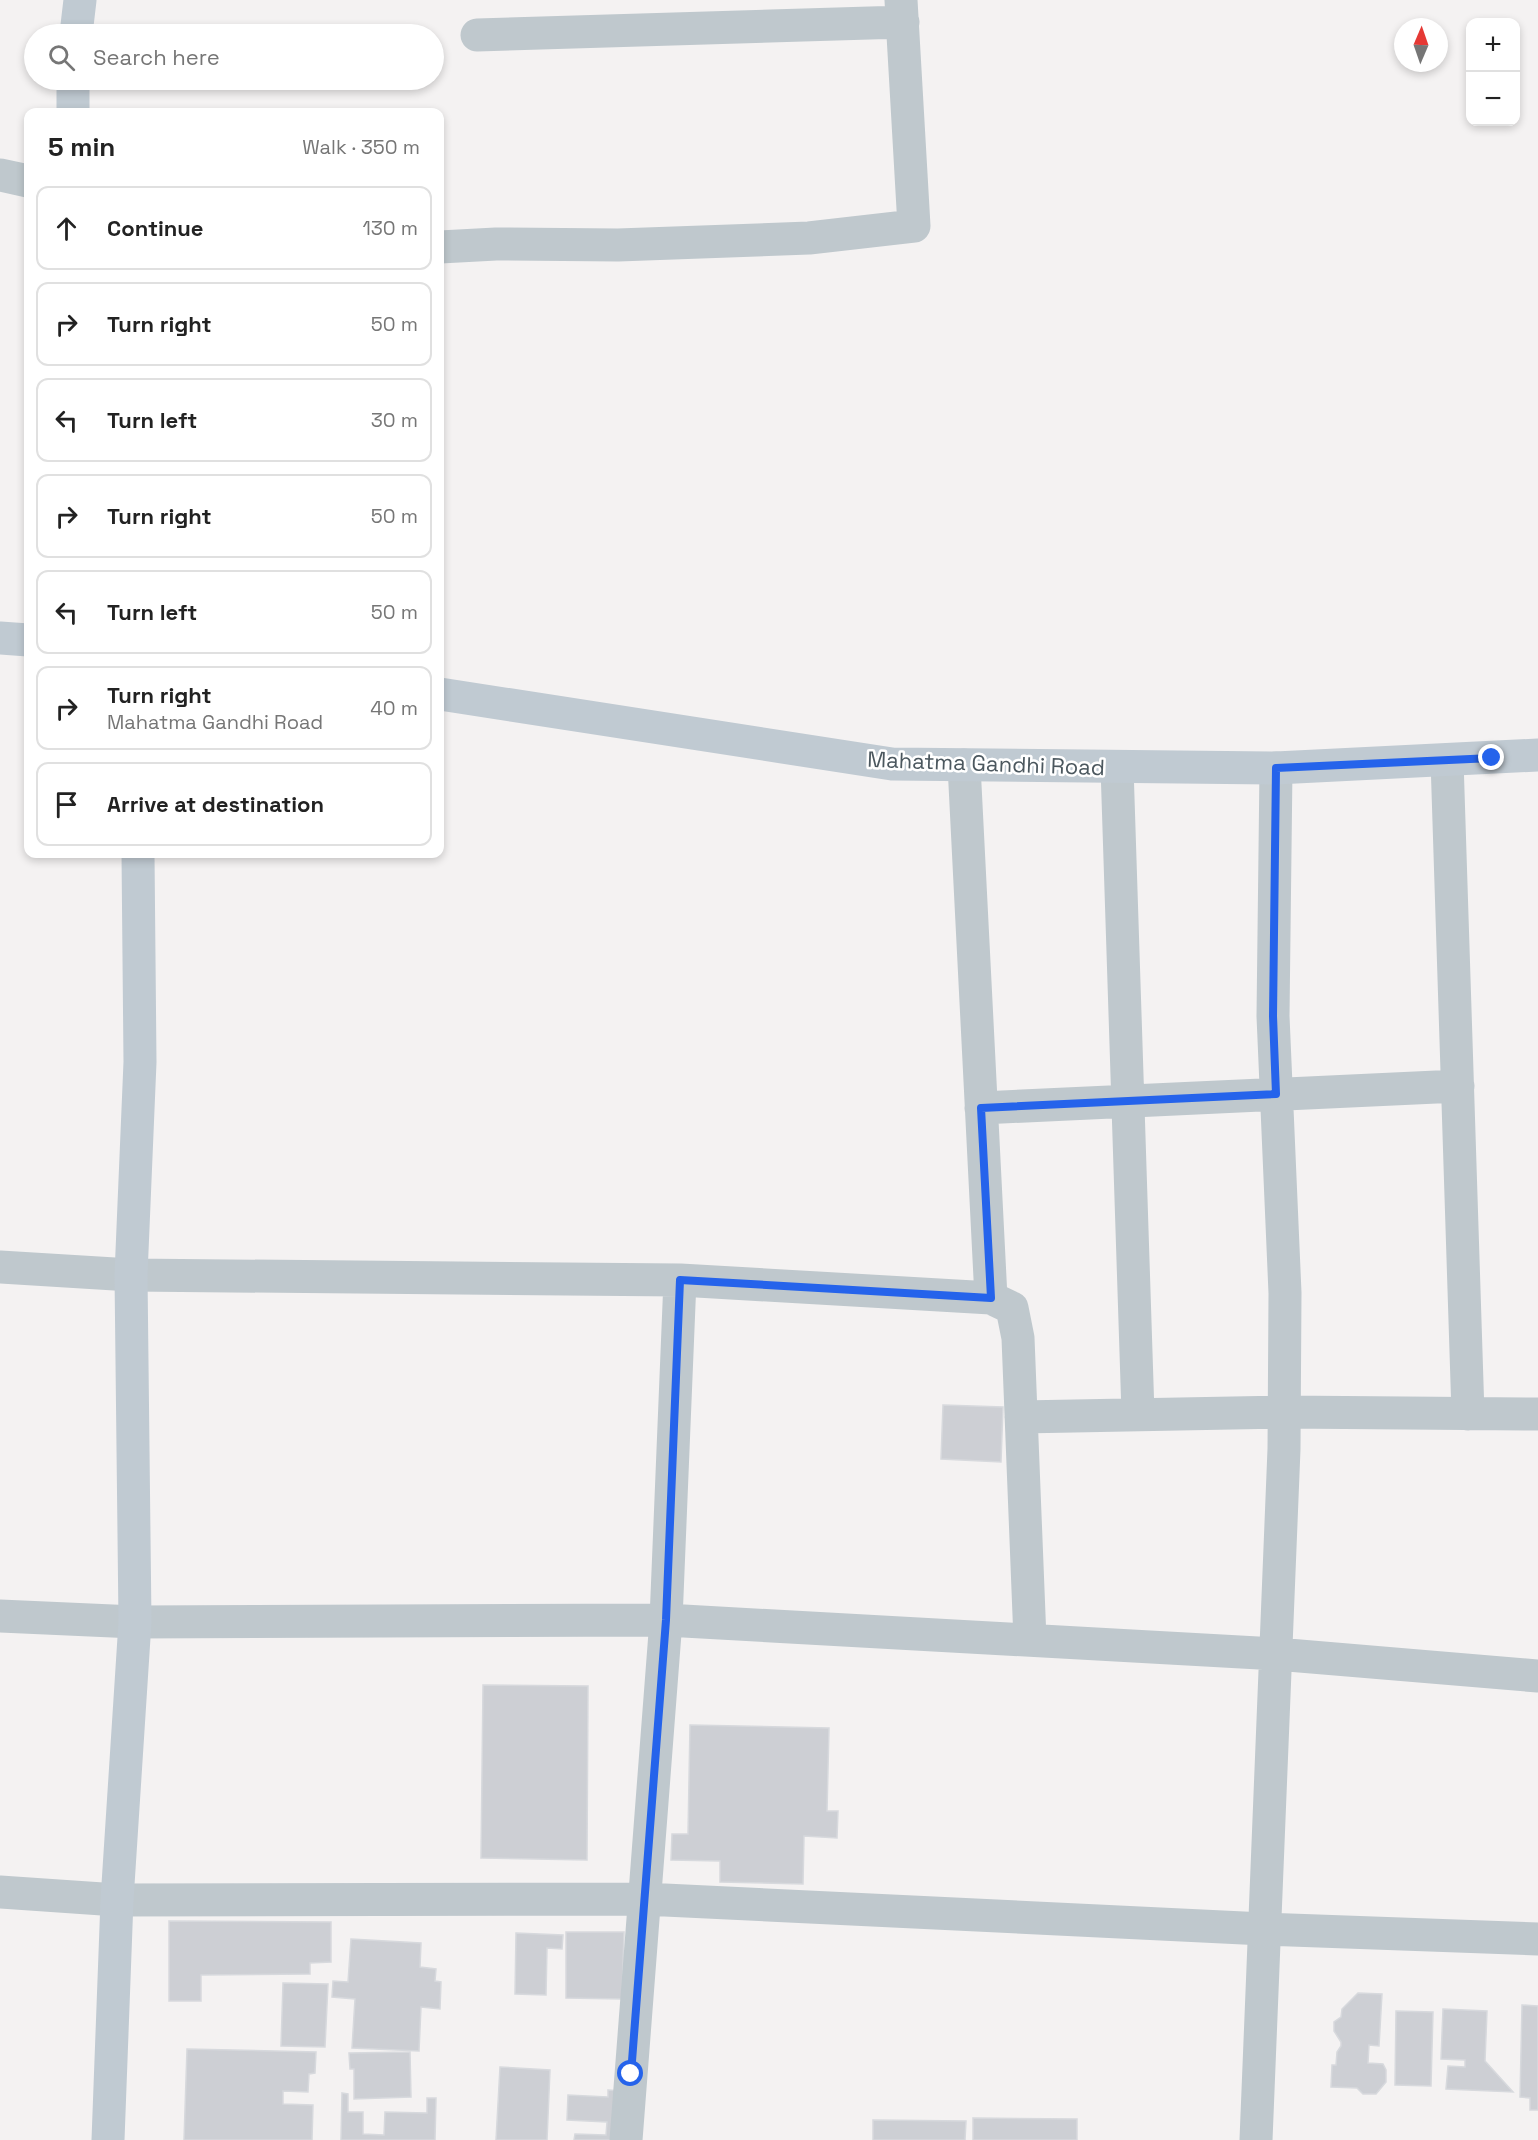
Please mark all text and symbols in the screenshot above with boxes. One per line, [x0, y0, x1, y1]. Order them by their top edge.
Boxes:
north arrow [1394, 18, 1448, 72]
map controls [1466, 18, 1520, 126]
button: + [1466, 18, 1520, 72]
search box [24, 24, 444, 90]
icon: search [45, 41, 78, 74]
text: Search here [93, 43, 220, 71]
button: − [1466, 72, 1520, 126]
text: 5 min [48, 130, 115, 164]
text: Walk · 350 m [302, 134, 420, 160]
icon: ahead [50, 212, 83, 245]
text: Continue [107, 214, 203, 242]
text: 130 m [362, 215, 418, 241]
icon: right [50, 308, 83, 341]
text: Turn right [107, 310, 212, 338]
text: 50 m [371, 311, 418, 337]
icon: left [50, 404, 83, 437]
text: Turn left [107, 406, 197, 434]
text: 30 m [371, 407, 418, 433]
icon: right [50, 500, 83, 533]
text: Turn right [107, 502, 212, 530]
text: 50 m [371, 503, 418, 529]
icon: left [50, 596, 83, 629]
text: Turn left [107, 598, 197, 626]
text: 50 m [371, 599, 418, 625]
text: Turn right [107, 681, 212, 709]
icon: right [50, 692, 83, 725]
text: 40 m [370, 695, 418, 721]
text: Mahatma Gandhi Road [107, 709, 323, 735]
route end [1478, 744, 1504, 770]
street label: Mahatma Gandhi Road [867, 745, 1105, 781]
icon: arrive [50, 788, 83, 821]
text: Arrive at destination [107, 790, 324, 818]
route start [617, 2060, 643, 2086]

